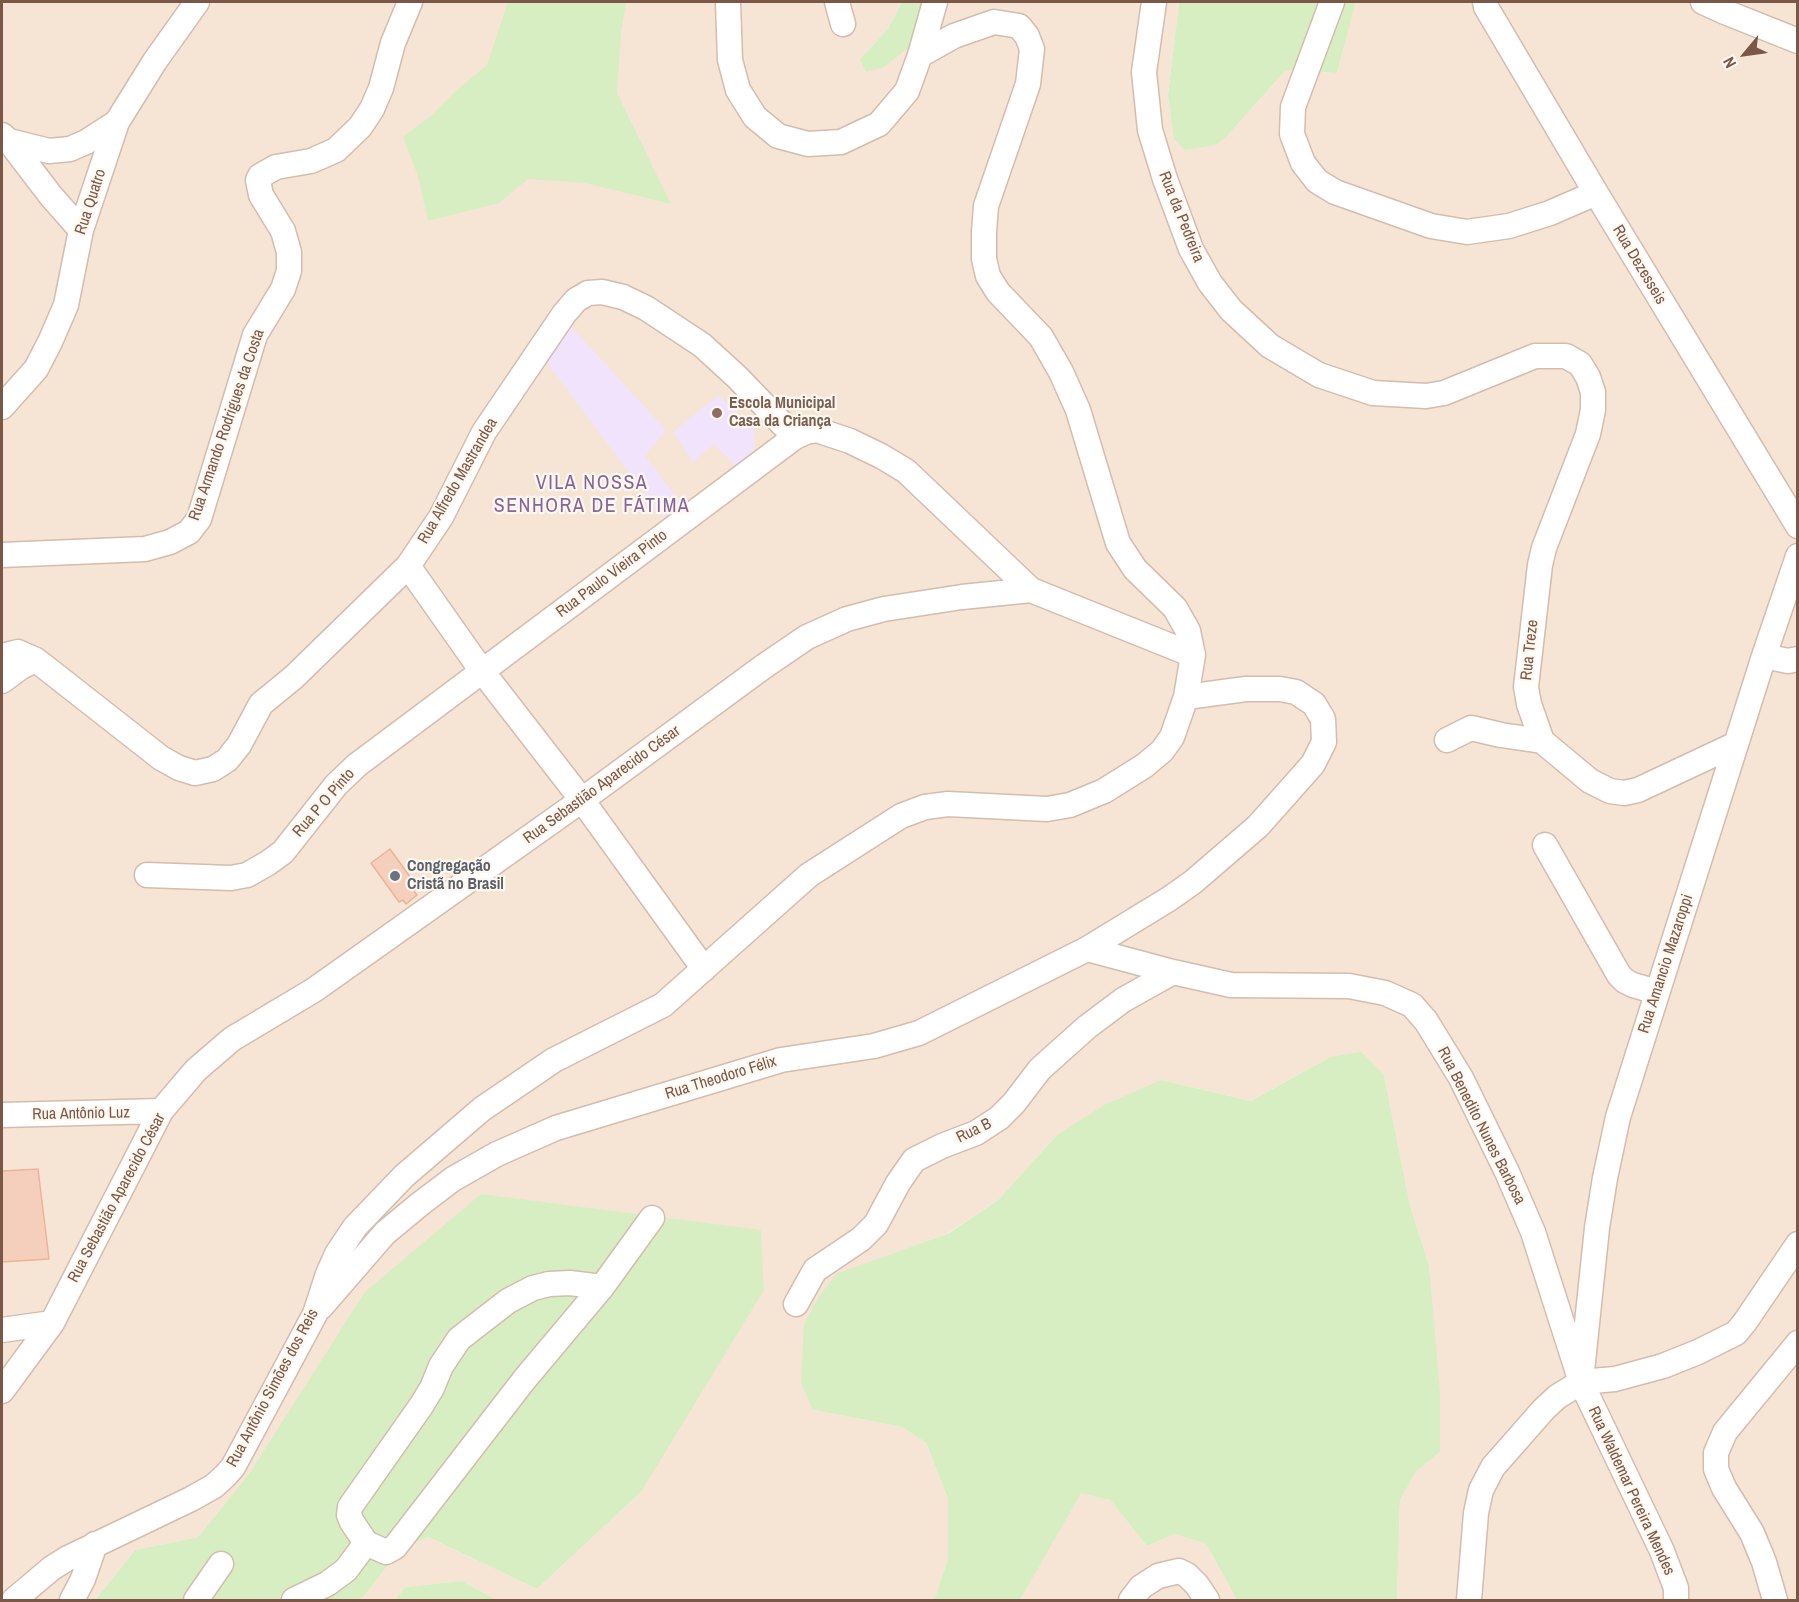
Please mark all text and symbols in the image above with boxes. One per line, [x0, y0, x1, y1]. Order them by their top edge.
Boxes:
north arrow [1715, 24, 1775, 84]
text: N [1717, 53, 1741, 72]
street label: Rua Quatro [71, 167, 111, 237]
street label: Rua da Pedreira [1154, 169, 1208, 265]
street label: Rua Dezesseis [1608, 222, 1670, 308]
street label: Rua Armando Rodrigues da Costa [185, 327, 269, 523]
place label: Escola Municipal Casa da Criança [729, 394, 835, 432]
marker: Escola Municipal Casa da Criança [710, 406, 724, 420]
street label: Rua Alfredo Mastrandea [414, 415, 502, 547]
district label: VILA NOSSA SENHORA DE FÁTIMA [494, 472, 690, 519]
street label: Rua Paulo Vieira Pinto [553, 526, 671, 622]
street label: Rua Treze [1517, 619, 1543, 681]
street label: Rua Sebastião Aparecido César [520, 722, 684, 848]
street label: Rua P O Pinto [289, 765, 359, 841]
place label: Congregação Cristã no Brasil [407, 857, 504, 895]
marker: Congregação Cristã no Brasil [388, 869, 402, 883]
street label: Rua Amancio Mazaroppi [1634, 892, 1698, 1036]
street label: Rua Benedito Nunes Barbosa [1433, 1044, 1529, 1208]
street label: Rua Theodoro Félix [663, 1052, 779, 1104]
street label: Rua Antônio Luz [32, 1104, 130, 1124]
street label: Rua Sebastião Aparecido César [64, 1110, 170, 1286]
street label: Rua B [953, 1114, 995, 1148]
street label: Rua Antônio Simões dos Reis [223, 1306, 323, 1470]
street label: Rua Waldemar Pereira Mendes [1583, 1404, 1679, 1578]

